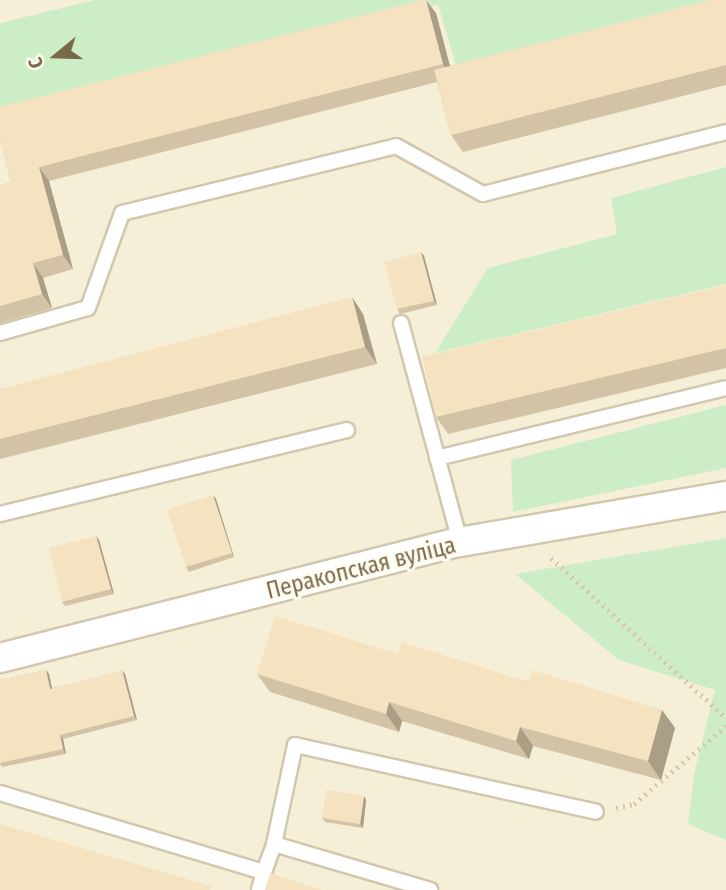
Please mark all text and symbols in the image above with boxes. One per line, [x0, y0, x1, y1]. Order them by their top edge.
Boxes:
north arrow [21, 21, 91, 91]
text: С [23, 55, 48, 71]
street label: Перакопская вуліца [264, 531, 458, 605]

